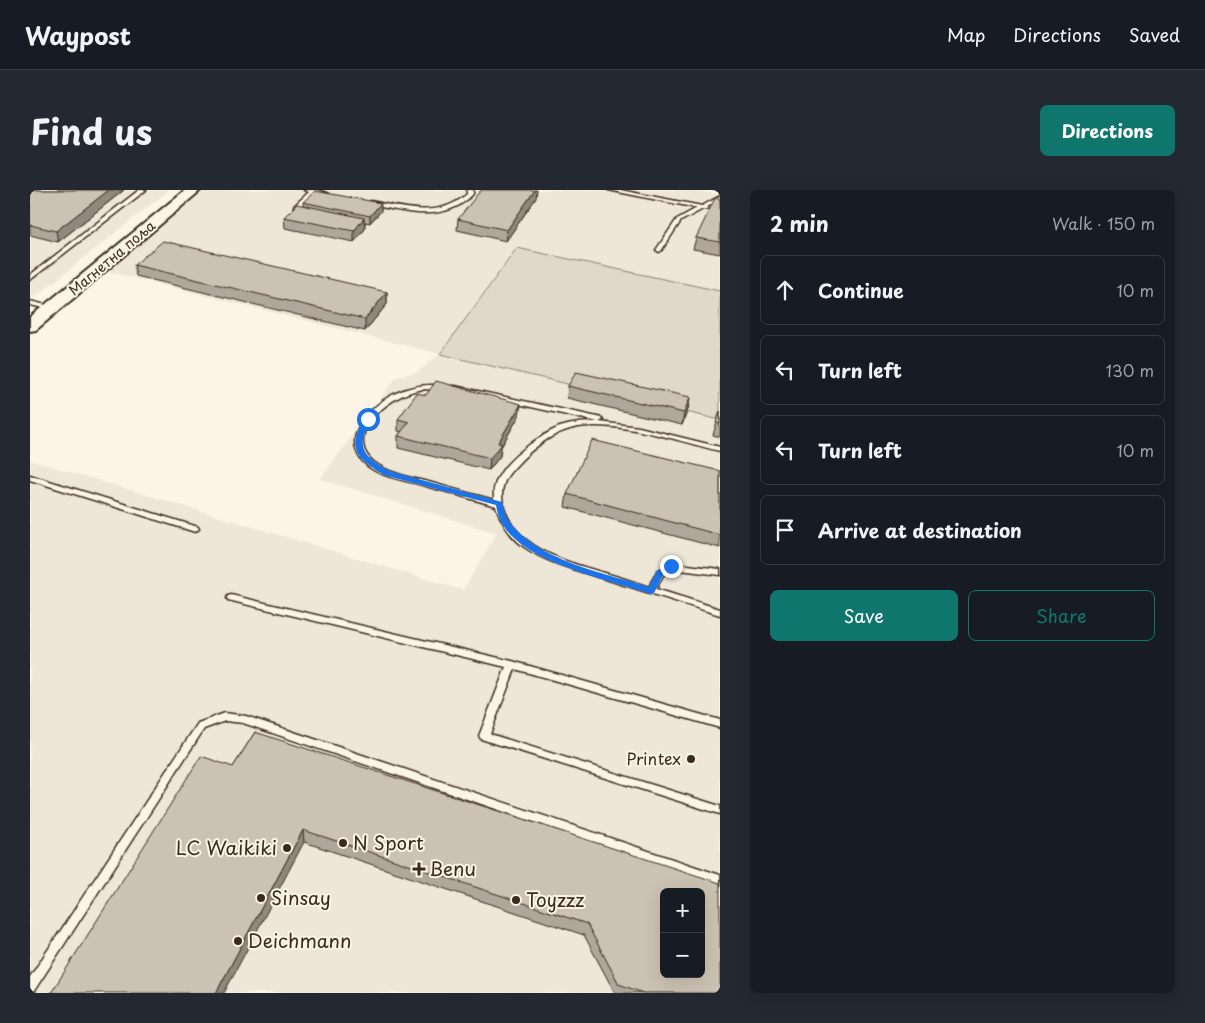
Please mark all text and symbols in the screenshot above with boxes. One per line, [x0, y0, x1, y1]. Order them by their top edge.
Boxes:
text: Waypost [25, 17, 131, 53]
text: Map [947, 21, 985, 48]
text: Directions [1013, 21, 1101, 48]
text: Saved [1129, 21, 1180, 48]
text: Find us [30, 104, 152, 157]
button: Directions [1040, 105, 1175, 156]
text: 2 min [770, 207, 829, 239]
text: Walk · 150 m [1052, 211, 1155, 235]
street label: Магнетна поља [64, 215, 160, 300]
icon: ahead [771, 276, 799, 304]
text: Continue [818, 276, 904, 304]
text: 10 m [1117, 278, 1154, 302]
icon: left [771, 356, 799, 384]
text: Turn left [818, 356, 902, 384]
text: 130 m [1106, 358, 1154, 382]
route start [357, 408, 380, 431]
icon: left [771, 436, 799, 464]
text: Turn left [818, 436, 902, 464]
text: 10 m [1117, 438, 1154, 462]
icon: arrive [771, 516, 799, 544]
text: Arrive at destination [818, 516, 1022, 544]
route end [660, 555, 683, 578]
button: Save [770, 590, 958, 641]
button: Share [968, 590, 1155, 641]
place label: Printex [627, 746, 681, 770]
marker: Printex [685, 753, 697, 765]
place label: N Sport [353, 828, 424, 856]
place label: LC Waikiki [176, 833, 277, 861]
marker: N Sport [337, 837, 349, 849]
marker: LC Waikiki [281, 842, 293, 854]
place label: Benu [429, 854, 476, 882]
marker: Benu [413, 863, 425, 875]
place label: Sinsay [271, 883, 331, 911]
place label: Toyzzz [526, 885, 585, 913]
map controls [660, 888, 705, 978]
button: + [660, 888, 705, 933]
marker: Sinsay [255, 892, 267, 904]
marker: Toyzzz [510, 894, 522, 906]
place label: Deichmann [248, 926, 351, 954]
button: − [660, 933, 705, 978]
marker: Deichmann [232, 935, 244, 947]

